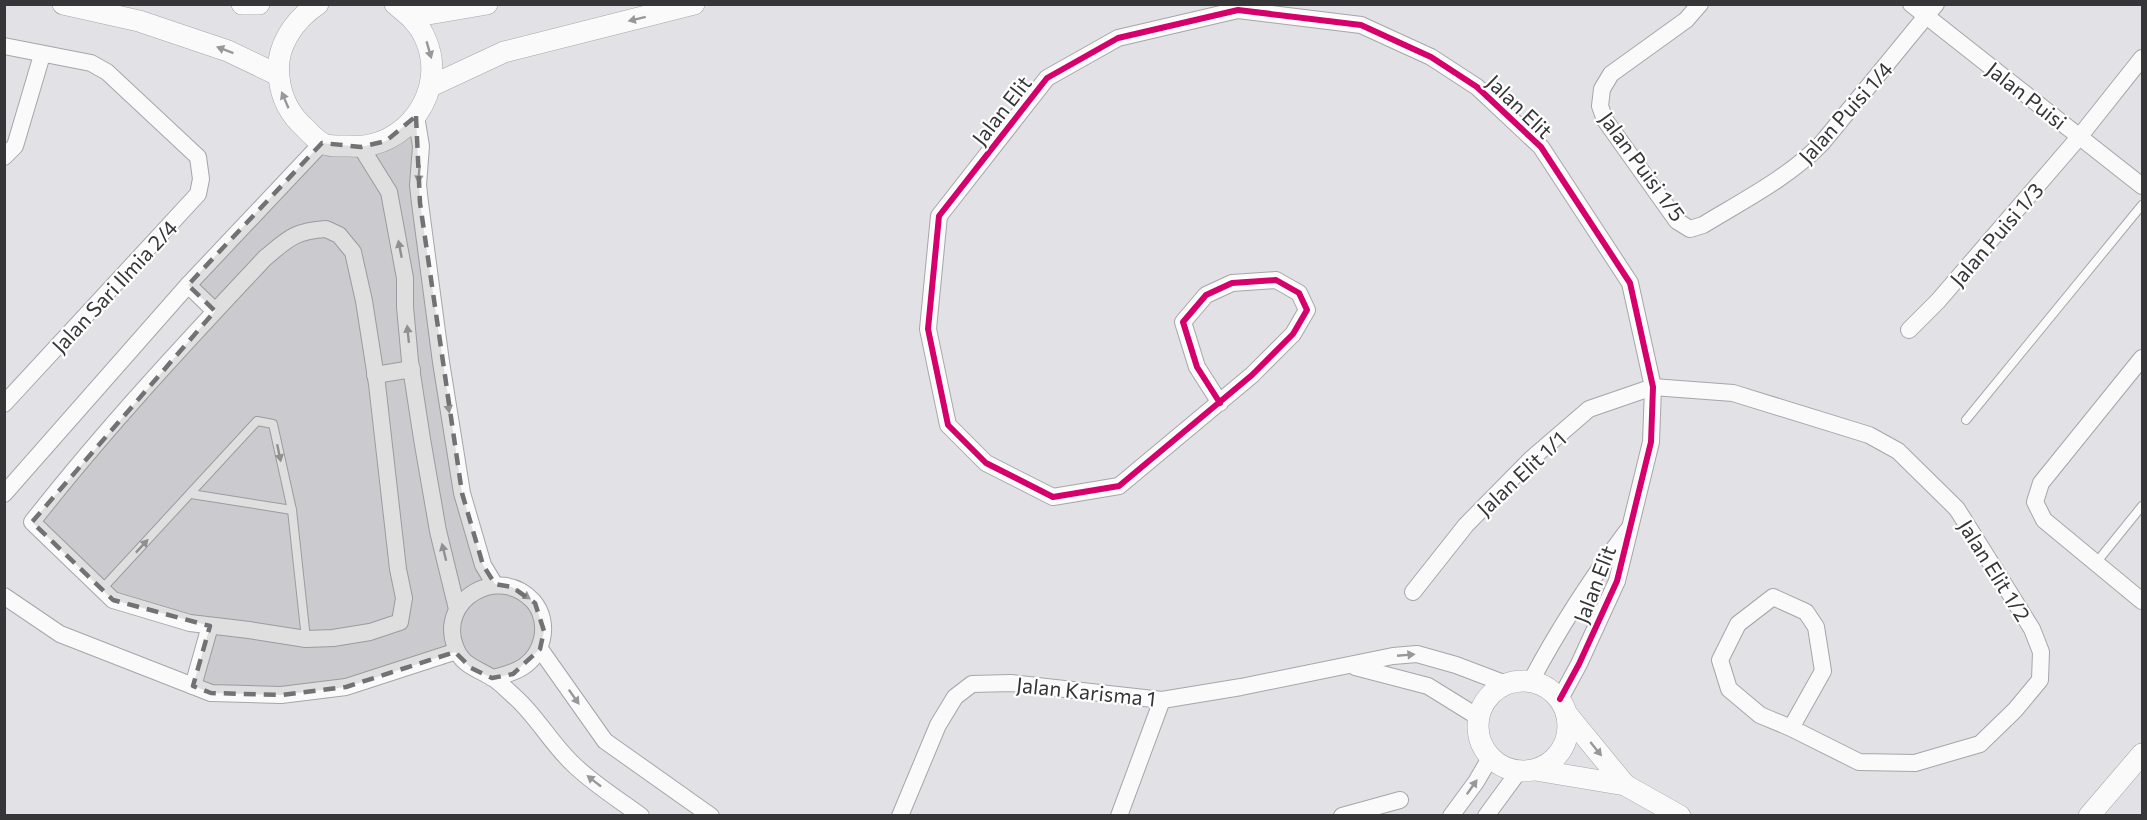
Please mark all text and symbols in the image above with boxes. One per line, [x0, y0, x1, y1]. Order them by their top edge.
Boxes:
one-way arrow [628, 14, 647, 24]
one-way arrow [424, 41, 434, 59]
one-way arrow [216, 45, 234, 55]
street label: Jalan Puisi 1/4 [1793, 56, 1897, 168]
street label: Jalan Puisi [1982, 56, 2072, 134]
street label: Jalan Elit [1482, 69, 1558, 143]
street label: Jalan Elit [966, 70, 1036, 150]
one-way arrow [280, 90, 290, 108]
street label: Jalan Puisi 1/5 [1595, 106, 1691, 226]
one-way arrow [414, 165, 424, 184]
street label: Jalan Puisi 1/3 [1944, 177, 2048, 291]
street label: Jalan Sari Ilmia 2/4 [46, 214, 182, 358]
one-way arrow [395, 239, 404, 258]
one-way arrow [403, 325, 413, 344]
one-way arrow [444, 395, 453, 414]
street label: Jalan Elit 1/1 [1471, 425, 1571, 521]
one-way arrow [275, 444, 285, 462]
street label: Jalan Elit 1/2 [1954, 515, 2036, 625]
one-way arrow [135, 539, 149, 554]
street label: Jalan Elit [1568, 542, 1620, 626]
one-way arrow [438, 543, 448, 561]
one-way arrow [514, 588, 530, 600]
one-way arrow [1397, 650, 1416, 660]
street label: Jalan Karisma 1 [1015, 671, 1157, 711]
one-way arrow [567, 689, 579, 704]
one-way arrow [1589, 741, 1602, 757]
one-way arrow [586, 775, 601, 787]
one-way arrow [1466, 780, 1478, 796]

